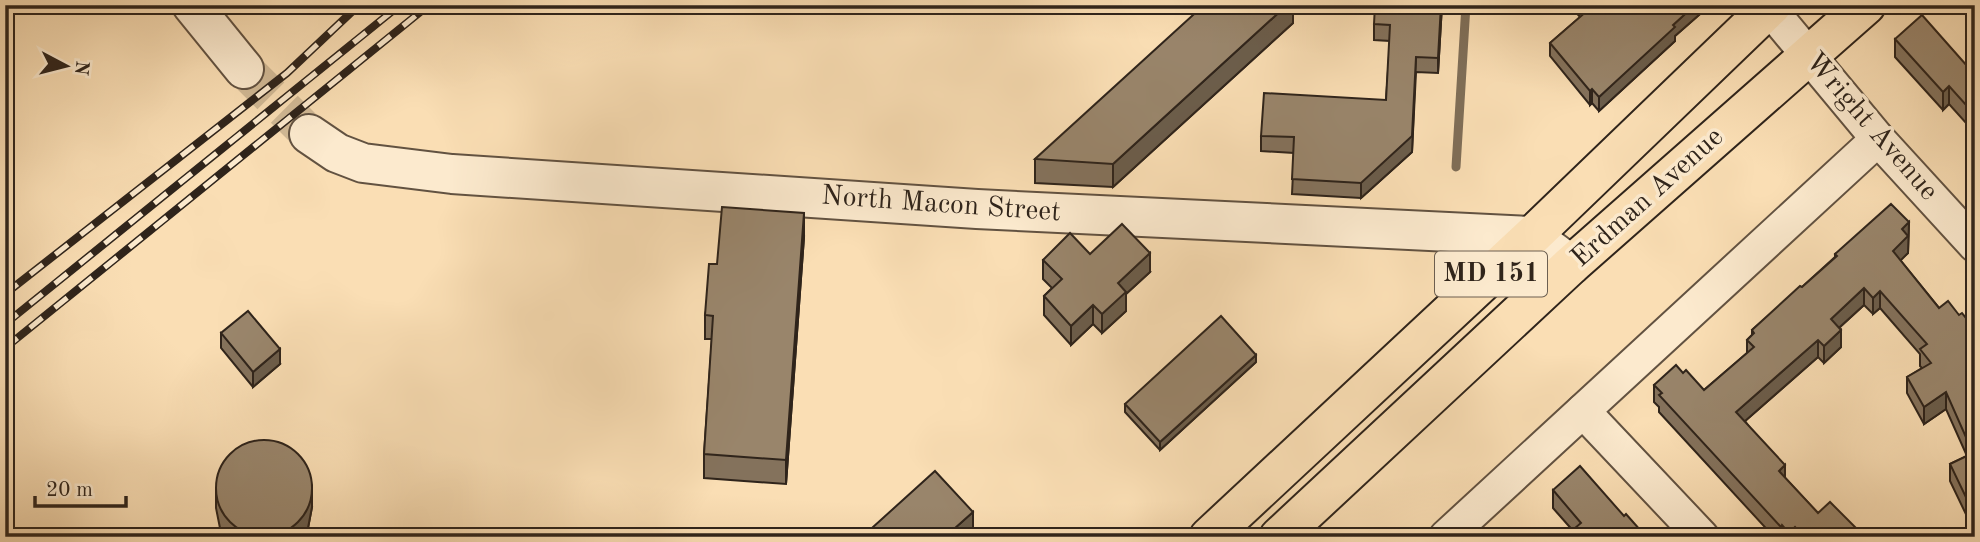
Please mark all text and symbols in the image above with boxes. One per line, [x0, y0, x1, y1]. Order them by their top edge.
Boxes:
north arrow [32, 32, 102, 102]
street label: Wright Avenue [1799, 48, 1943, 206]
text: N [70, 59, 91, 77]
street label: Erdman Avenue [1567, 123, 1729, 273]
street label: North Macon Street [820, 183, 1062, 227]
road number: MD 151 [1435, 252, 1547, 296]
scale bar [35, 465, 126, 509]
text: 20 m [46, 480, 93, 501]

